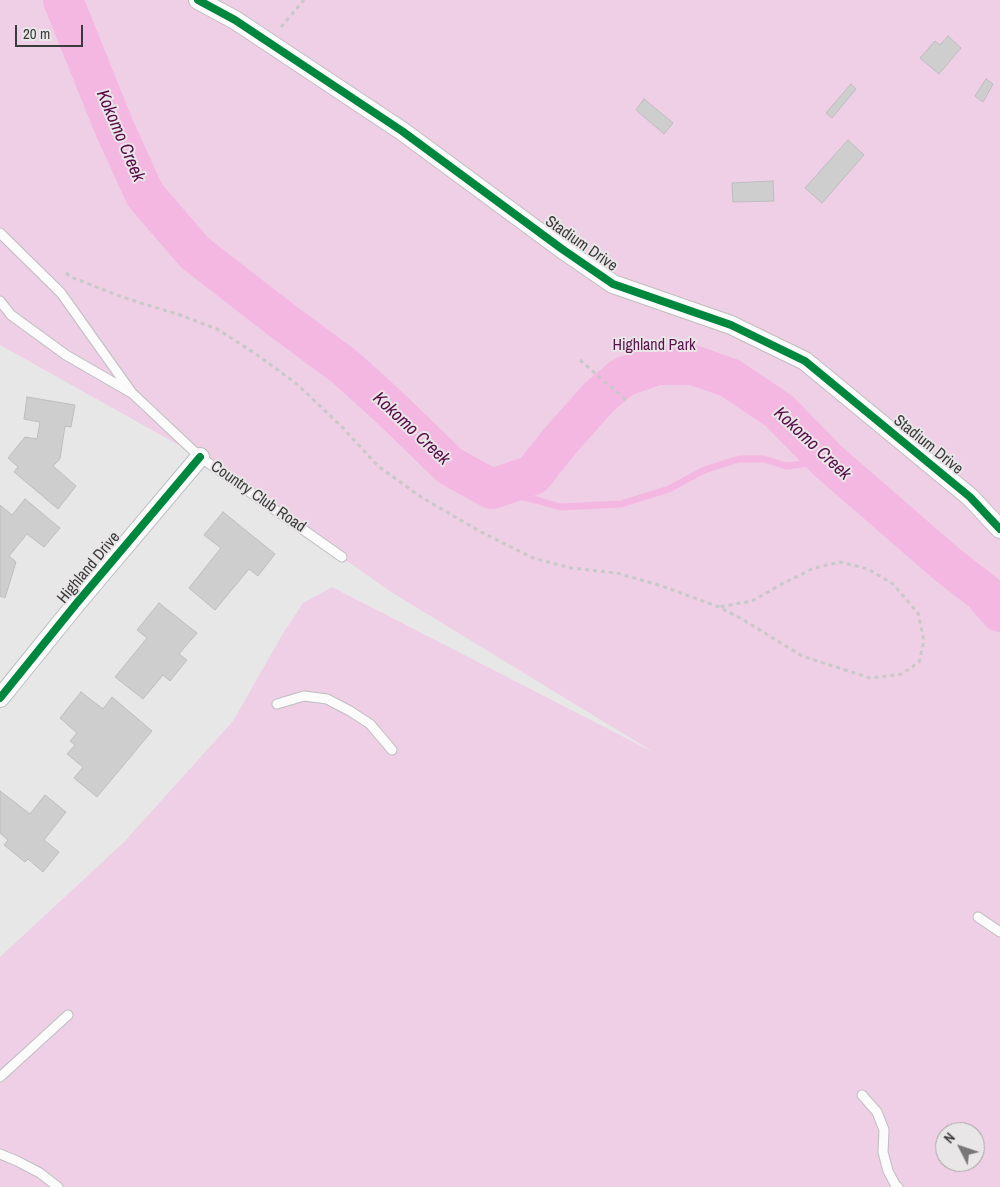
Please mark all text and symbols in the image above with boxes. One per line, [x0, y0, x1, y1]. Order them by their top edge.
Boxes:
scale bar [18, 15, 85, 47]
text: 20 m [23, 23, 50, 44]
water label: Kokomo Creek [91, 87, 149, 185]
street label: Stadium Drive [541, 212, 621, 276]
park label: Highland Park [612, 336, 696, 356]
water label: Kokomo Creek [368, 388, 454, 470]
water label: Kokomo Creek [769, 403, 855, 485]
street label: Stadium Drive [889, 411, 967, 479]
street label: Country Club Road [207, 457, 309, 537]
street label: Highland Drive [54, 528, 124, 608]
north arrow [935, 1122, 985, 1172]
text: N [940, 1129, 959, 1147]

